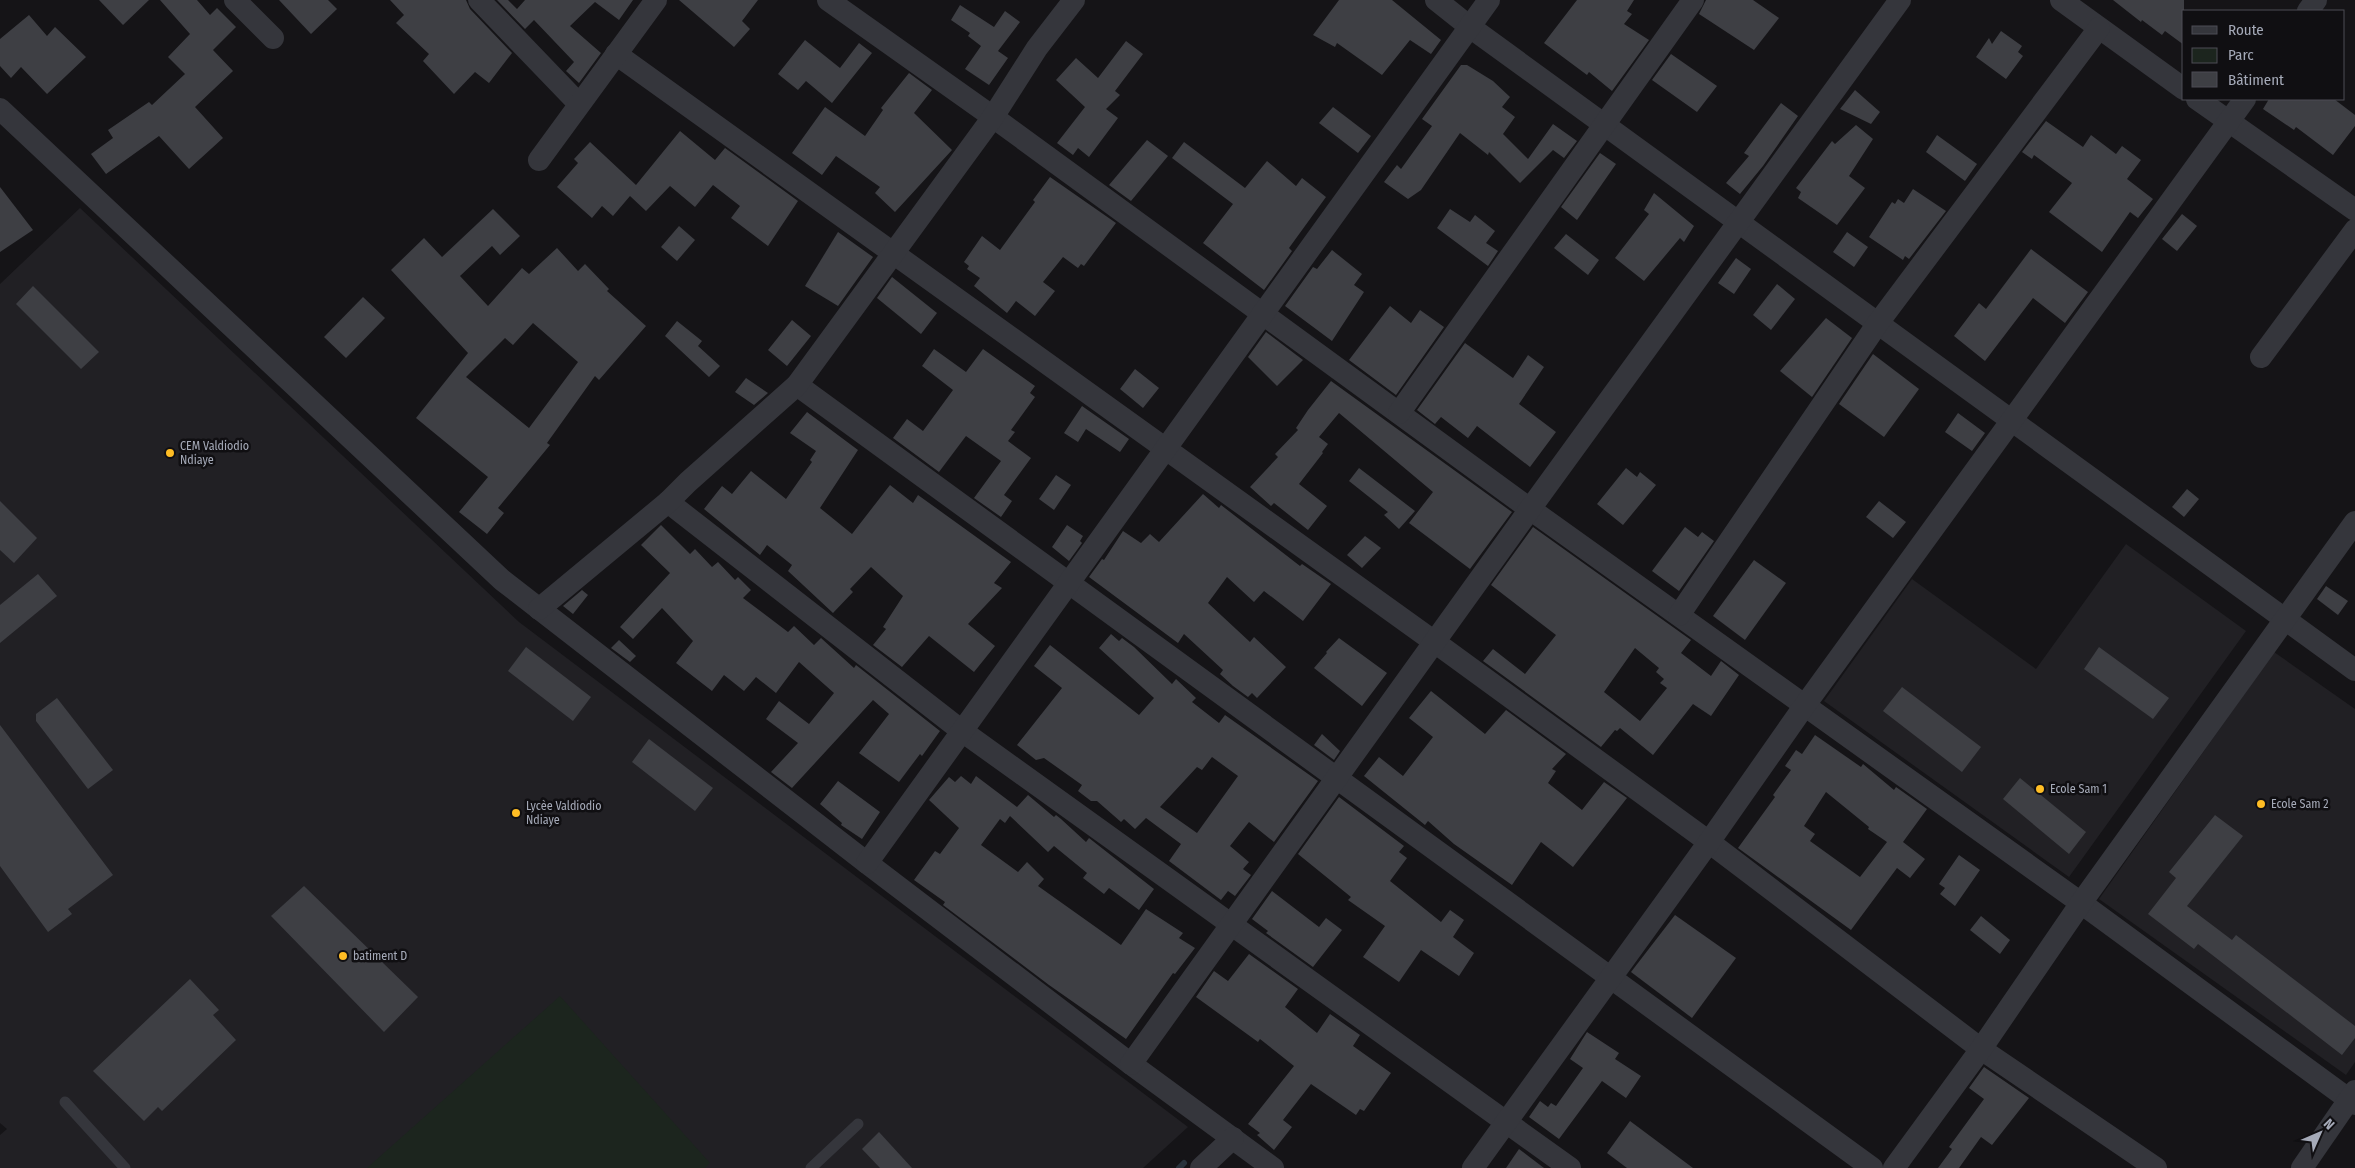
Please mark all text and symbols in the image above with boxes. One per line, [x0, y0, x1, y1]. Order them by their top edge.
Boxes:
legend [2182, 10, 2345, 100]
text: Route [2228, 21, 2264, 39]
text: Parc [2228, 46, 2254, 64]
text: Bâtiment [2228, 71, 2284, 89]
place label: CEM Valdiodio Ndiaye [180, 439, 249, 467]
marker: CEM Valdiodio Ndiaye [164, 447, 176, 459]
place label: Ecole Sam 1 [2050, 782, 2107, 796]
marker: Ecole Sam 1 [2034, 783, 2046, 795]
place label: Ecole Sam 2 [2271, 797, 2329, 811]
marker: Ecole Sam 2 [2255, 798, 2267, 810]
place label: Lycèe Valdiodio Ndiaye [526, 799, 601, 827]
marker: Lycèe Valdiodio Ndiaye [510, 807, 522, 819]
place label: batiment D [353, 949, 407, 963]
marker: batiment D [337, 950, 349, 962]
north arrow [2295, 1108, 2345, 1158]
text: N [2320, 1115, 2338, 1133]

